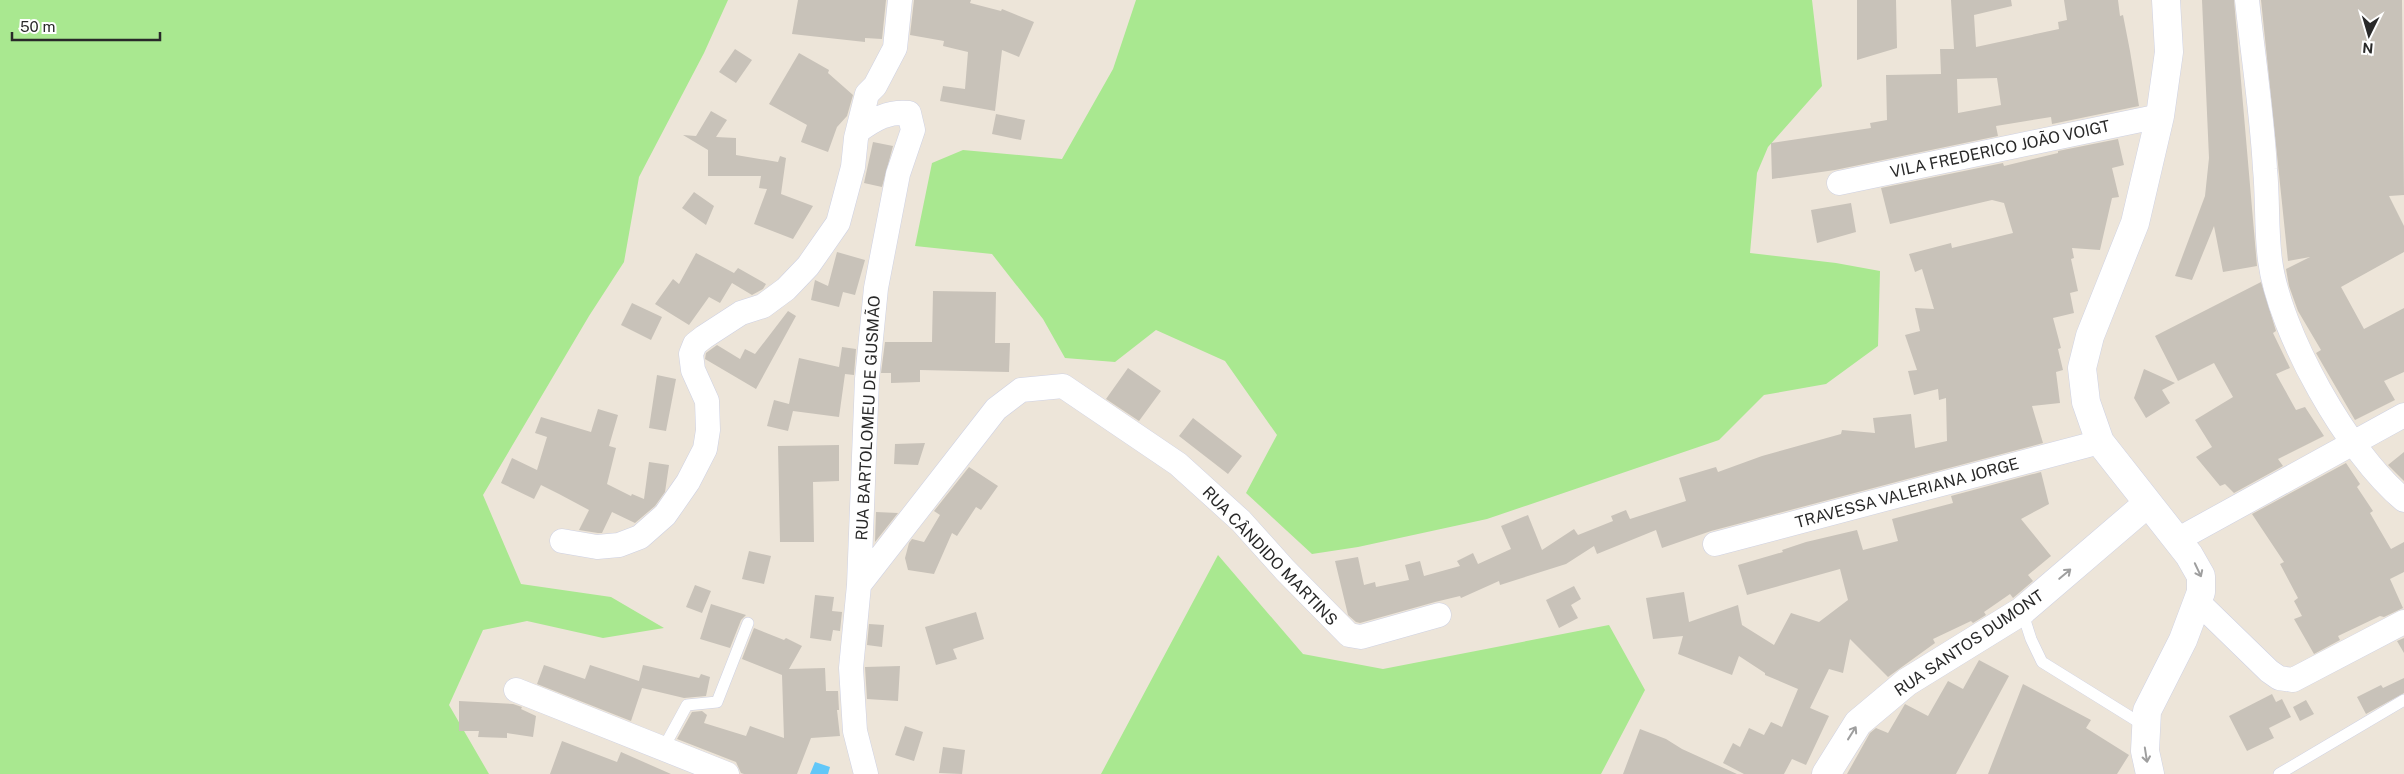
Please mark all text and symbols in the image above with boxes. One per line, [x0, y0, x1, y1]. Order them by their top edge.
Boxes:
scale bar [12, 10, 160, 42]
north arrow [2344, 10, 2394, 60]
text: 50 m [20, 18, 55, 35]
text: N [2362, 40, 2374, 56]
street label: VILA FREDERICO JOÃO VOIGT [1888, 115, 2112, 182]
street label: RUA BARTOLOMEU DE GUSMÃO [851, 295, 884, 541]
street label: TRAVESSA VALERIANA JORGE [1793, 454, 2021, 532]
street label: RUA CÂNDIDO MARTINS [1199, 482, 1342, 629]
one-way arrow [2193, 563, 2203, 578]
one-way arrow [2058, 569, 2071, 580]
street label: RUA SANTOS DUMONT [1891, 586, 2048, 700]
one-way arrow [1847, 726, 1857, 740]
one-way arrow [2142, 746, 2152, 762]

